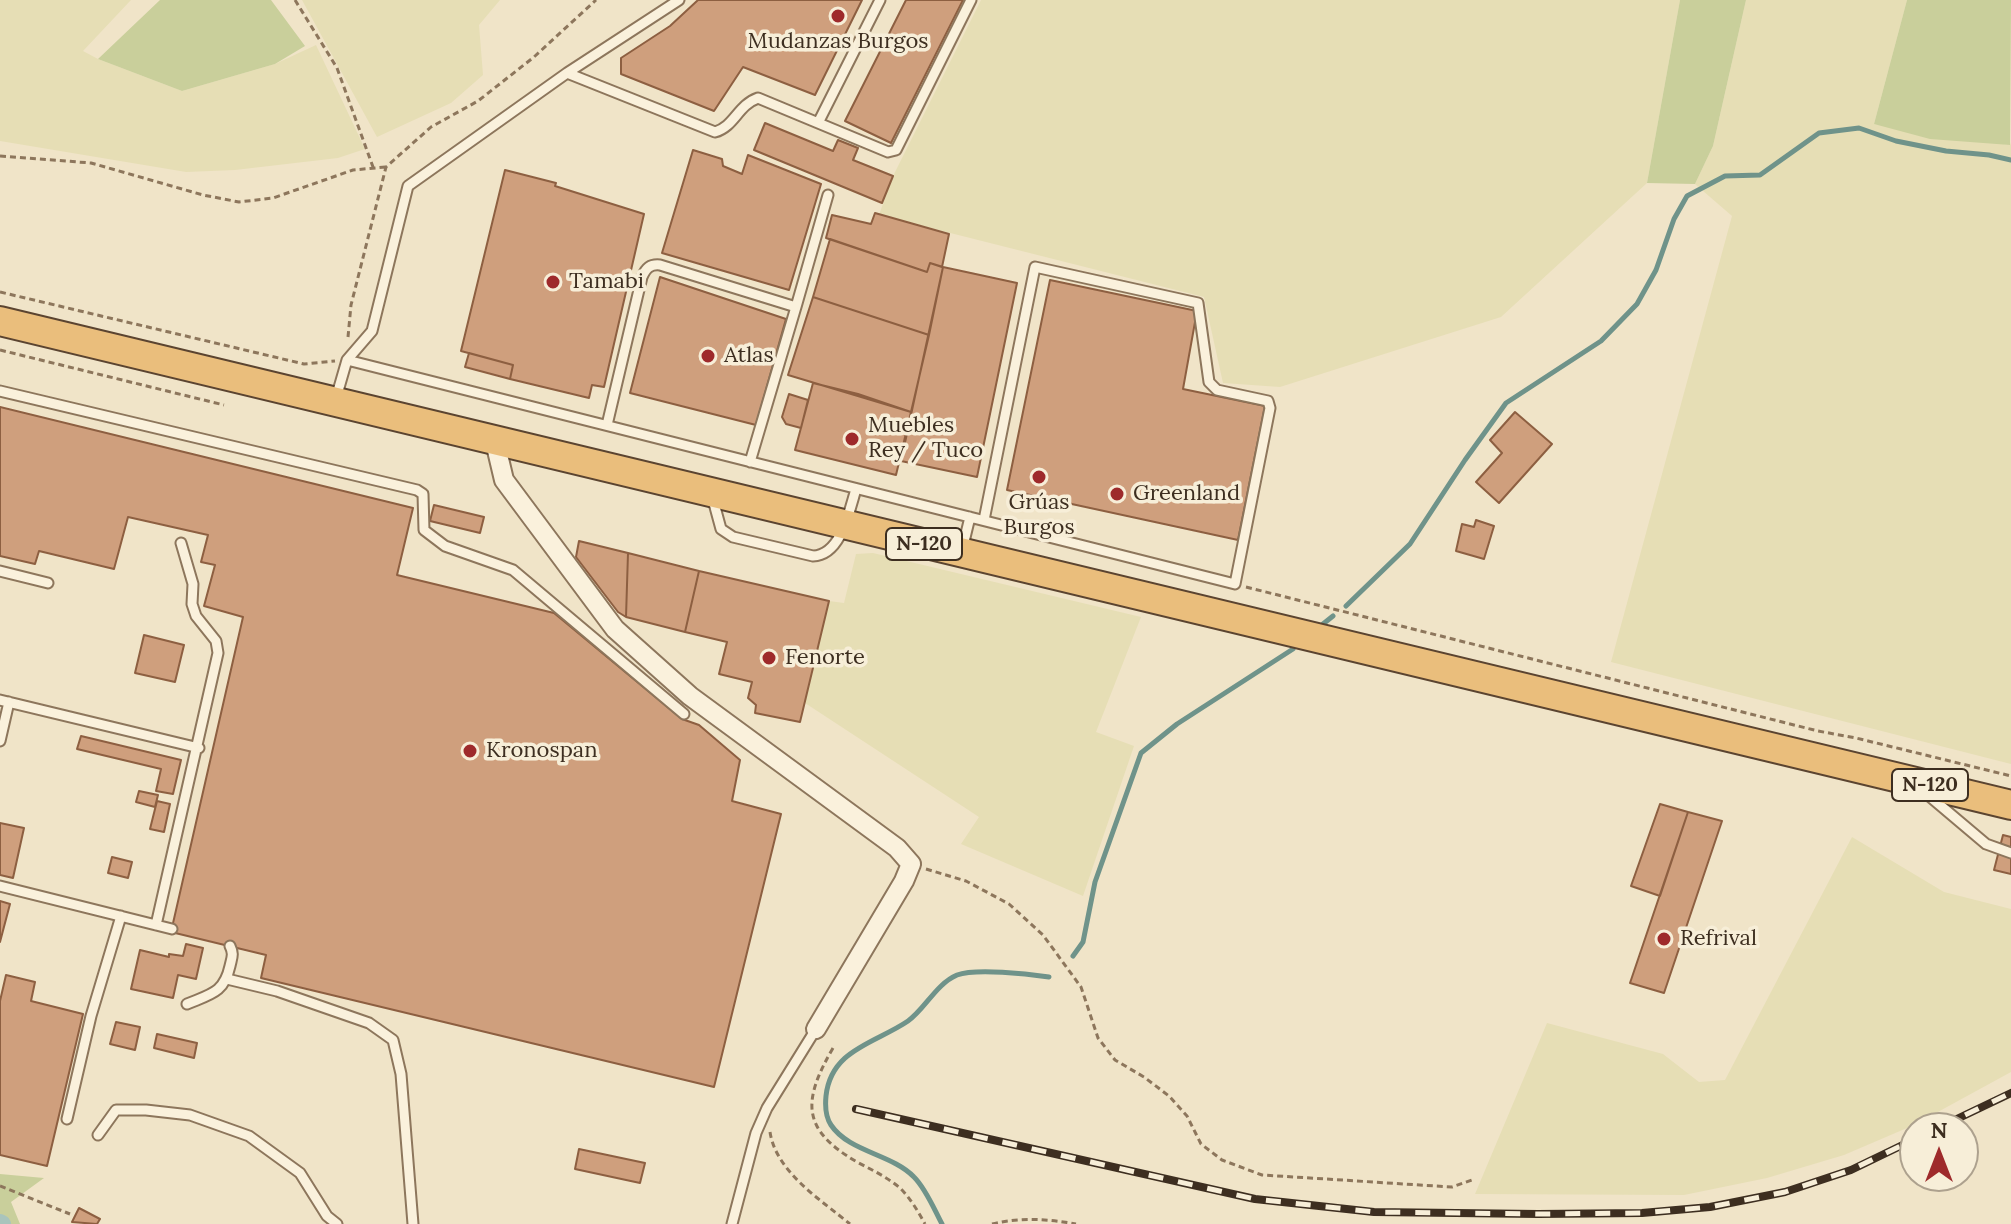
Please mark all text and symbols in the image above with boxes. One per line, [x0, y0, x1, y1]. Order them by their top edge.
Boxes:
marker: Mudanzas Burgos [829, 7, 847, 25]
place label: Mudanzas Burgos [748, 29, 928, 55]
place label: Tamabi [569, 269, 644, 295]
marker: Tamabi [544, 273, 562, 291]
place label: Atlas [724, 343, 774, 369]
marker: Atlas [699, 347, 717, 365]
place label: Muebles Rey / Tuco [868, 413, 983, 464]
marker: Muebles Rey / Tuco [843, 430, 861, 448]
marker: Grúas Burgos [1030, 468, 1048, 486]
place label: Greenland [1133, 481, 1240, 507]
marker: Greenland [1108, 485, 1126, 503]
place label: Grúas Burgos [1003, 490, 1075, 542]
road number: N-120 [886, 528, 962, 560]
place label: Fenorte [785, 645, 865, 671]
marker: Fenorte [760, 649, 778, 667]
place label: Kronospan [486, 738, 598, 764]
marker: Kronospan [461, 742, 479, 760]
road number: N-120 [1892, 769, 1968, 801]
place label: Refrival [1680, 926, 1757, 952]
marker: Refrival [1655, 930, 1673, 948]
north arrow [1899, 1112, 1979, 1192]
text: N [1930, 1116, 1948, 1144]

